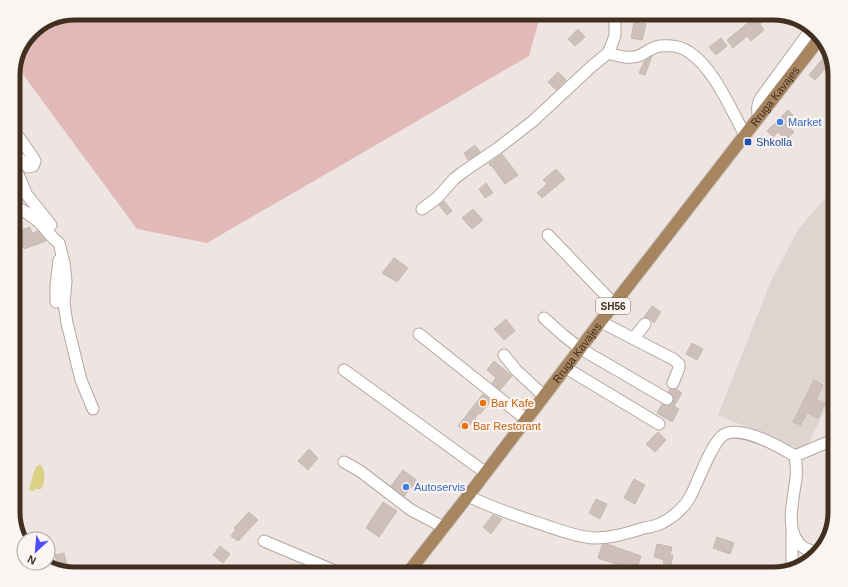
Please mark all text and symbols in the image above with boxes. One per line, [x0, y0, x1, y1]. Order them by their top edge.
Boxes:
street label: Rruga Kavajes [748, 64, 802, 128]
place label: Market [788, 116, 822, 128]
marker: Market [775, 117, 785, 127]
place label: Shkolla [756, 136, 793, 148]
marker: Shkolla [743, 137, 753, 147]
road number: SH56 [596, 298, 630, 314]
street label: Rruga Kavajes [550, 320, 604, 385]
place label: Bar Kafe [491, 397, 534, 409]
marker: Bar Kafe [478, 398, 488, 408]
place label: Bar Restorant [473, 420, 541, 432]
marker: Bar Restorant [460, 421, 470, 431]
place label: Autoservis [414, 481, 466, 493]
marker: Autoservis [401, 482, 411, 492]
north arrow [16, 531, 56, 571]
text: N [25, 553, 38, 567]

